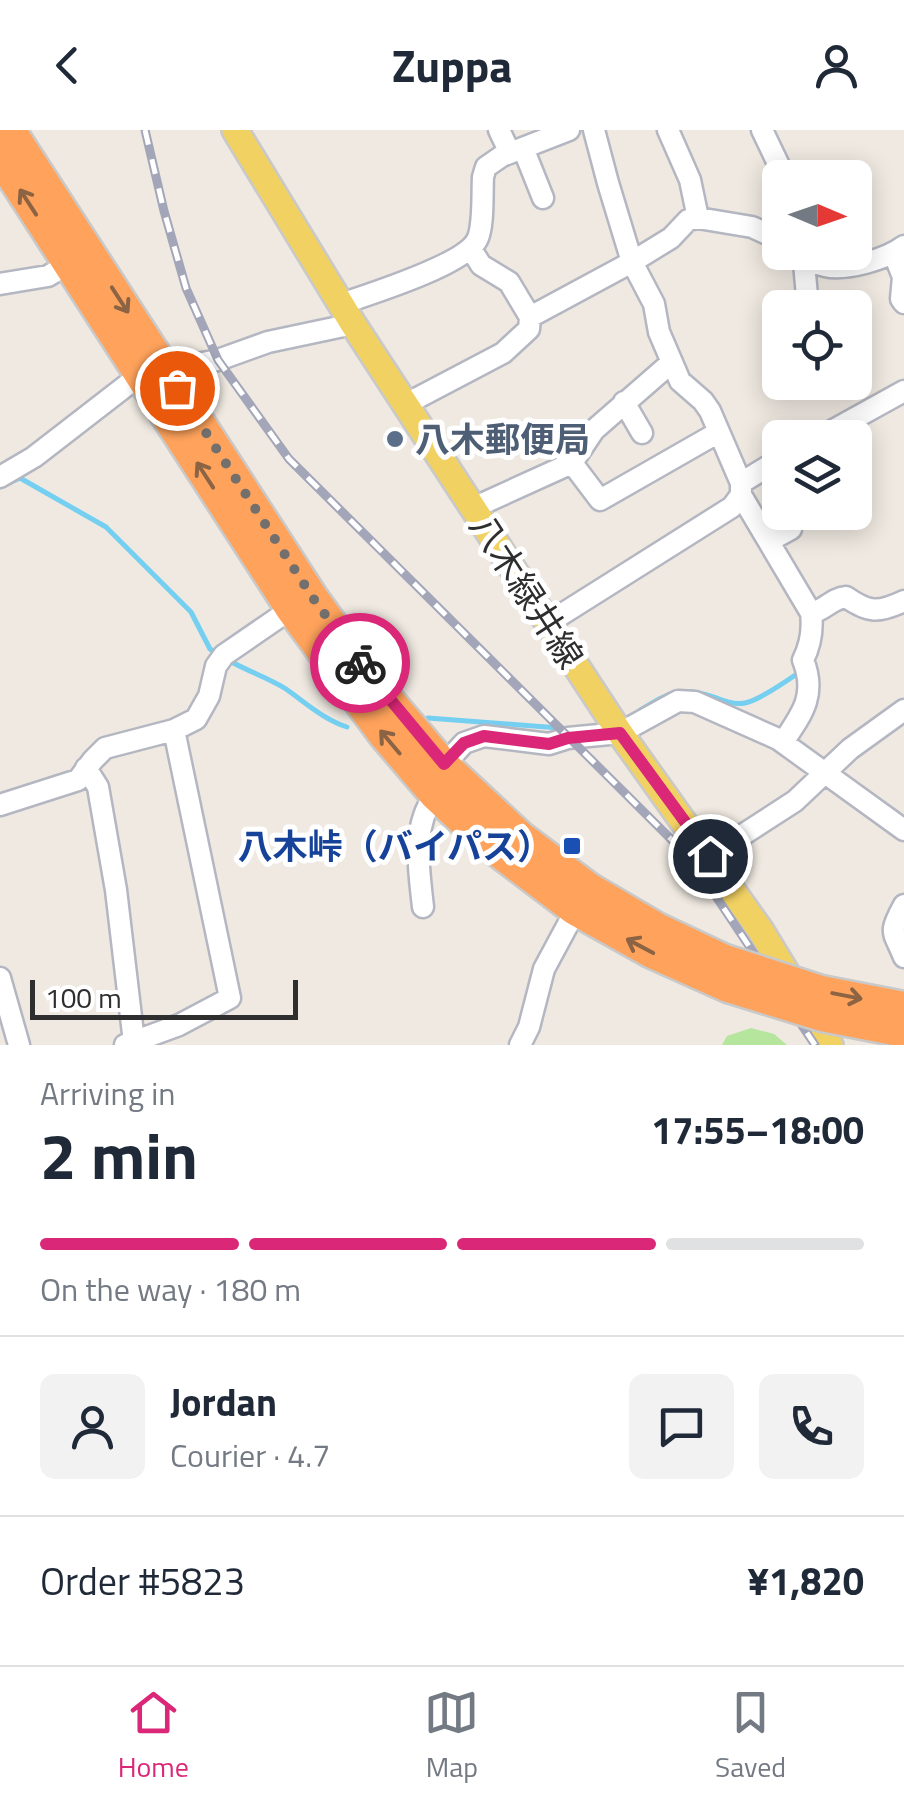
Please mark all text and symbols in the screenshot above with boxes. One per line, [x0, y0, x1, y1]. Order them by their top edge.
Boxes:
text: Zuppa [392, 31, 512, 99]
icon: back [40, 38, 95, 93]
icon: person [809, 38, 864, 93]
north arrow [762, 160, 872, 270]
map controls [762, 160, 872, 530]
one-way arrow [18, 188, 39, 217]
one-way arrow [110, 285, 131, 314]
button: locate [762, 290, 872, 400]
pin [135, 346, 220, 431]
icon: bag [150, 361, 205, 416]
place label: 八木郵便局 [415, 412, 590, 466]
button: layers [762, 420, 872, 530]
marker: 八木郵便局 [384, 428, 406, 450]
one-way arrow [194, 461, 215, 490]
street label: 八木緑井線 [457, 503, 597, 679]
courier [310, 613, 410, 713]
icon: bike [333, 636, 388, 691]
one-way arrow [379, 730, 401, 756]
pin [668, 814, 753, 899]
place label: 八木峠（バイパス） [238, 819, 552, 873]
icon: home [683, 829, 738, 884]
marker: 八木峠（バイパス） [561, 835, 583, 857]
one-way arrow [625, 936, 655, 955]
scale bar [30, 975, 298, 1020]
text: 100 m [45, 976, 122, 1019]
one-way arrow [830, 987, 863, 1006]
text: Arriving in [40, 1069, 176, 1117]
text: 17:55–18:00 [651, 1101, 864, 1159]
text: 2 min [40, 1105, 198, 1204]
text: On the way · 180 m [40, 1265, 301, 1313]
text: Jordan [170, 1373, 277, 1431]
button: person [40, 1374, 145, 1479]
button: chat [629, 1374, 734, 1479]
button: phone [759, 1374, 864, 1479]
text: Courier · 4.7 [170, 1431, 330, 1479]
text: Order #5823 [40, 1552, 245, 1610]
text: ¥1,820 [748, 1552, 864, 1610]
tab: Home [118, 1685, 189, 1788]
tab: Map [424, 1685, 479, 1788]
tab: Saved [715, 1685, 786, 1788]

